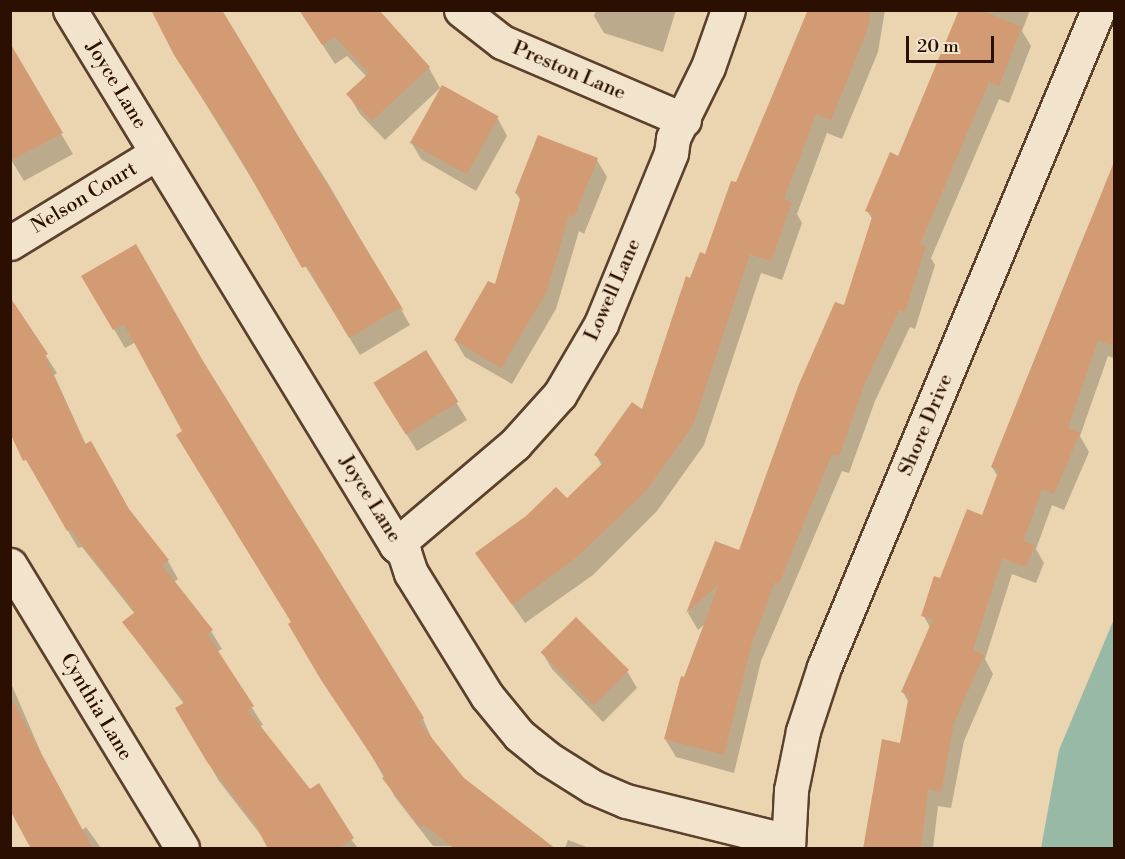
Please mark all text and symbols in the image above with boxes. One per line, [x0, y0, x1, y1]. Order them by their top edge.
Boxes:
scale bar [909, 24, 998, 62]
text: 20 m [917, 35, 959, 58]
street label: Preston Lane [509, 36, 629, 106]
street label: Joyce Lane [80, 37, 152, 133]
street label: Nelson Court [27, 157, 141, 239]
street label: Lowell Lane [580, 235, 646, 345]
street label: Shore Drive [894, 370, 958, 480]
street label: Joyce Lane [334, 451, 406, 547]
street label: Cynthia Lane [55, 649, 137, 765]

